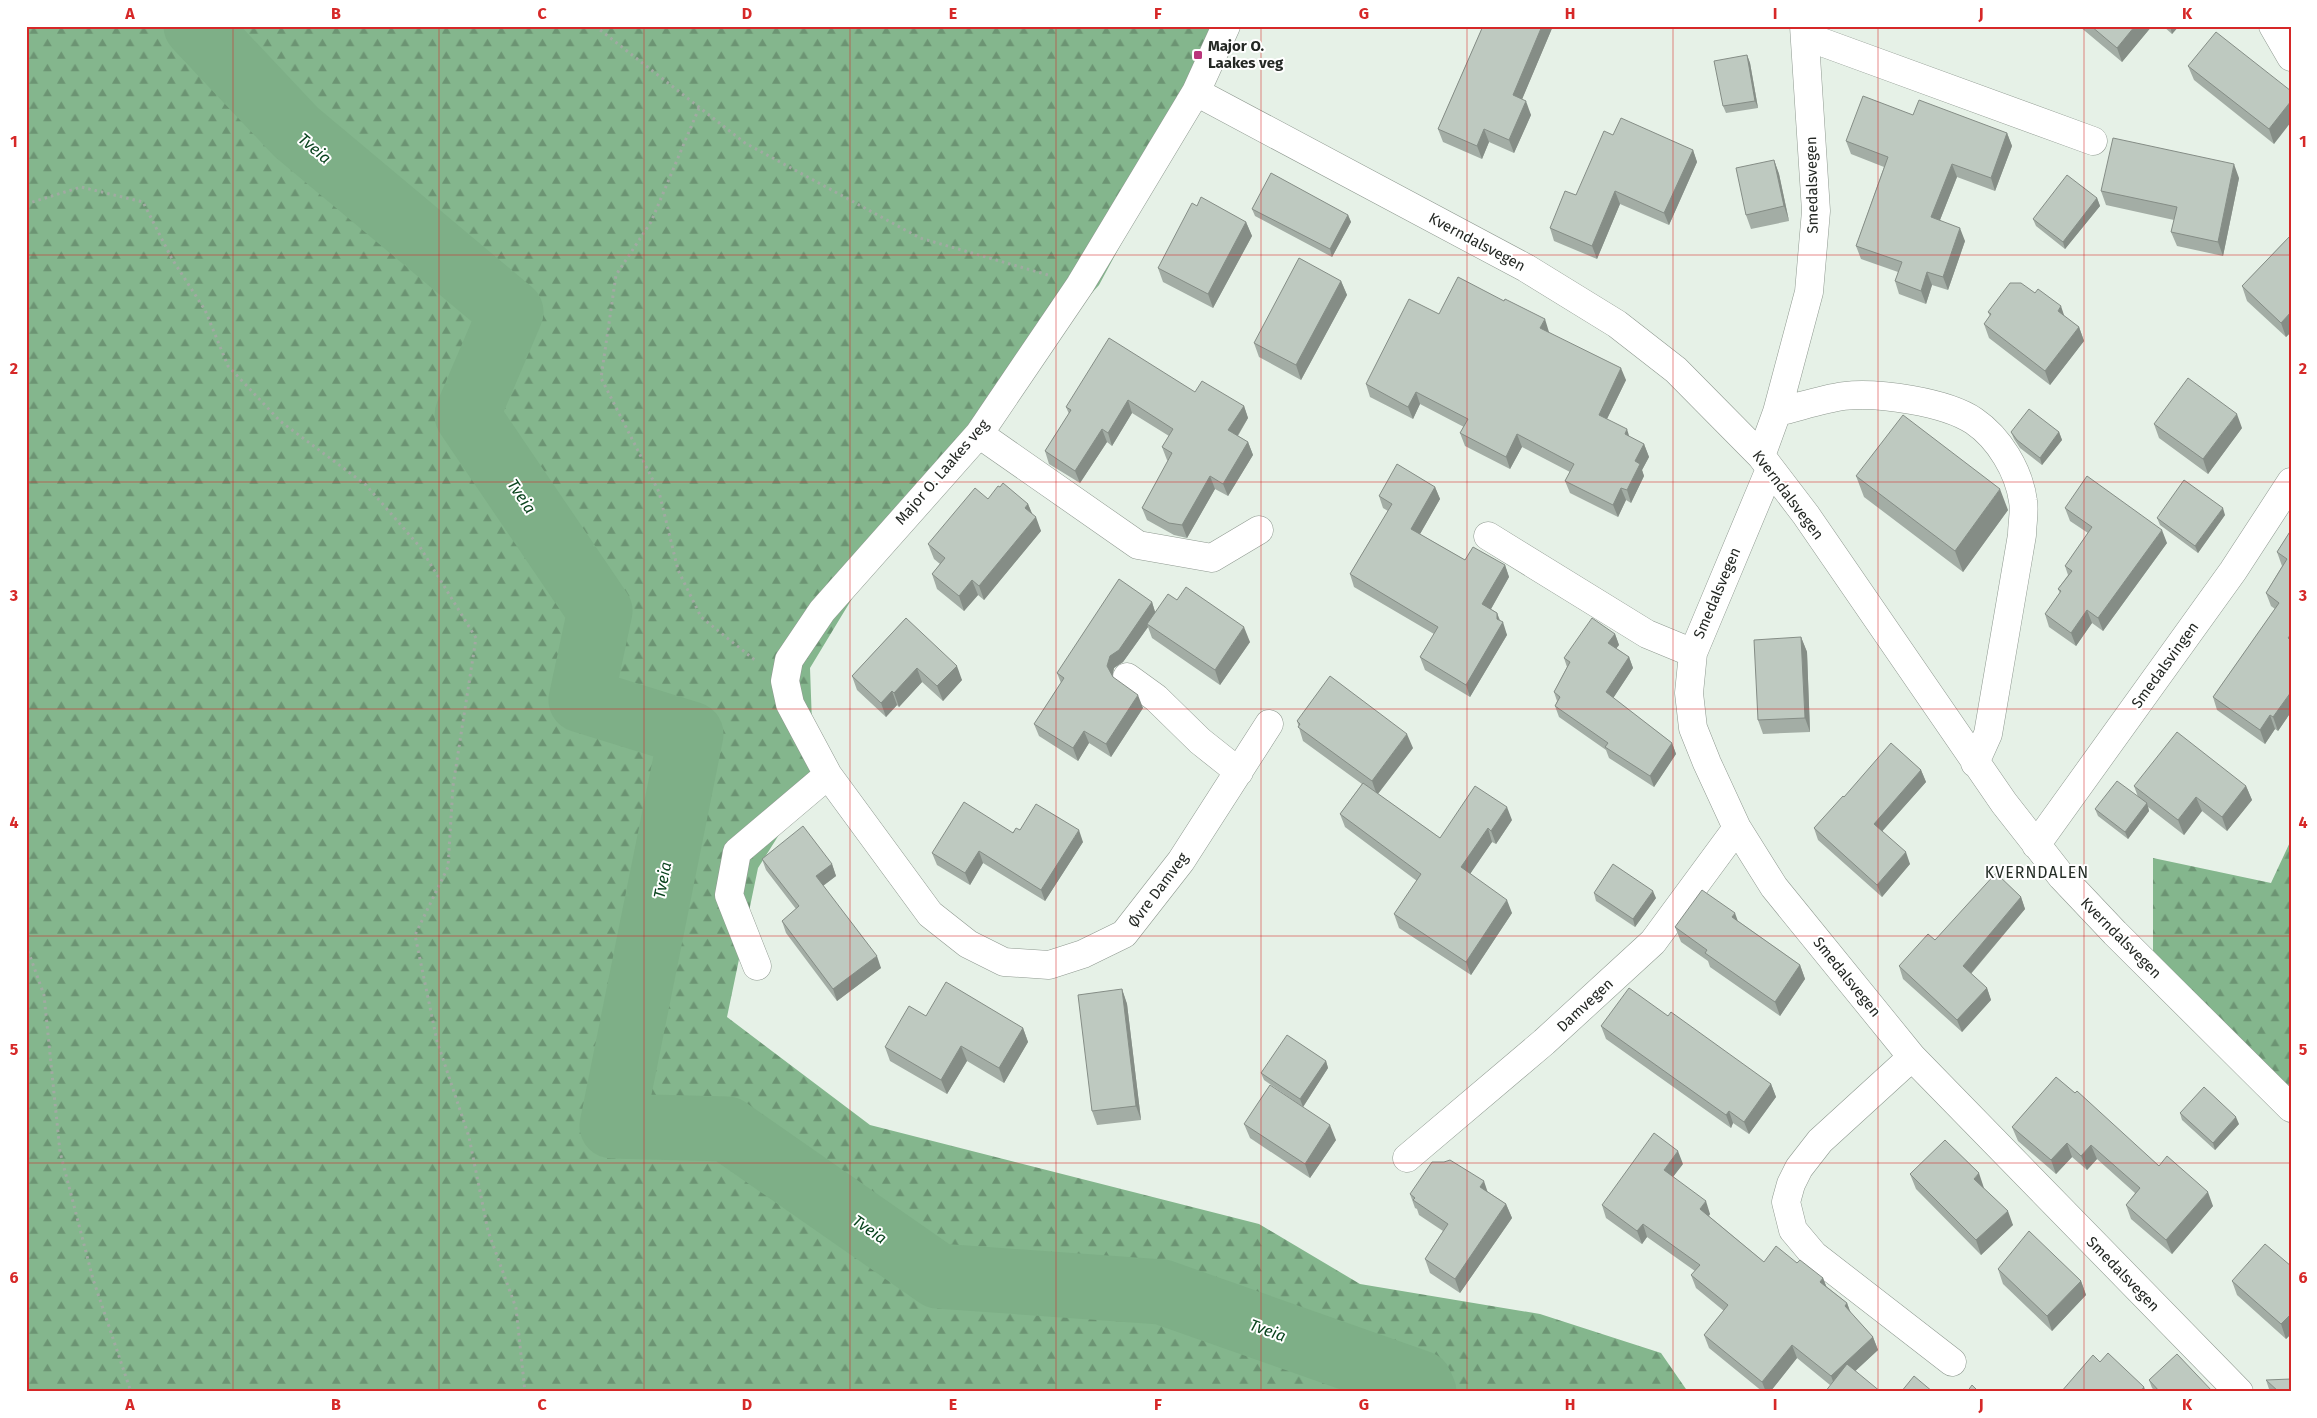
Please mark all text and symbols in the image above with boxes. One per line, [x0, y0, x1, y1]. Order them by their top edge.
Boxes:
text: A [124, 4, 135, 23]
text: B [331, 4, 341, 23]
text: C [537, 4, 547, 23]
text: D [742, 4, 752, 23]
text: E [949, 4, 957, 23]
text: F [1154, 4, 1162, 23]
text: G [1359, 4, 1369, 23]
text: H [1565, 4, 1575, 23]
text: I [1773, 4, 1777, 23]
text: J [1977, 4, 1984, 23]
text: K [2182, 4, 2193, 23]
place label: Major O. Laakes veg [1208, 37, 1284, 72]
marker: Major O. Laakes veg [1192, 49, 1204, 61]
water label: Tveia [294, 129, 335, 168]
text: 1 [10, 132, 18, 151]
text: 1 [2299, 132, 2307, 151]
street label: Smedalsvegen [1802, 136, 1822, 234]
street label: Kverndalsvegen [1426, 209, 1528, 275]
text: 2 [10, 359, 18, 378]
text: 2 [2299, 359, 2307, 378]
street label: Major O. Laakes veg [891, 416, 993, 528]
street label: Kverndalsvegen [1749, 447, 1827, 543]
water label: Tveia [503, 476, 540, 517]
street label: Smedalsvegen [1690, 545, 1744, 641]
text: 3 [9, 586, 18, 605]
text: 3 [2298, 586, 2307, 605]
street label: Smedalsvingen [2128, 618, 2202, 712]
text: 4 [9, 813, 19, 832]
text: 4 [2298, 813, 2308, 832]
street label: Øvre Damveg [1124, 849, 1192, 931]
water label: Tveia [650, 860, 675, 900]
district label: KVERNDALEN [1985, 863, 2089, 882]
street label: Kverndalsvegen [2077, 894, 2165, 982]
street label: Smedalsvegen [1809, 934, 1885, 1020]
street label: Damvegen [1553, 974, 1617, 1036]
text: 5 [10, 1040, 19, 1059]
text: 5 [2299, 1040, 2308, 1059]
water label: Tveia [849, 1211, 890, 1248]
street label: Smedalsvegen [2083, 1233, 2163, 1315]
text: 6 [9, 1268, 19, 1287]
text: 6 [2298, 1268, 2308, 1287]
water label: Tveia [1247, 1315, 1289, 1346]
text: A [124, 1395, 135, 1414]
text: B [331, 1395, 341, 1414]
text: C [537, 1395, 547, 1414]
text: D [742, 1395, 752, 1414]
text: E [949, 1395, 957, 1414]
text: F [1154, 1395, 1162, 1414]
text: G [1359, 1395, 1369, 1414]
text: H [1565, 1395, 1575, 1414]
text: I [1773, 1395, 1777, 1414]
text: J [1977, 1395, 1984, 1414]
text: K [2182, 1395, 2193, 1414]

